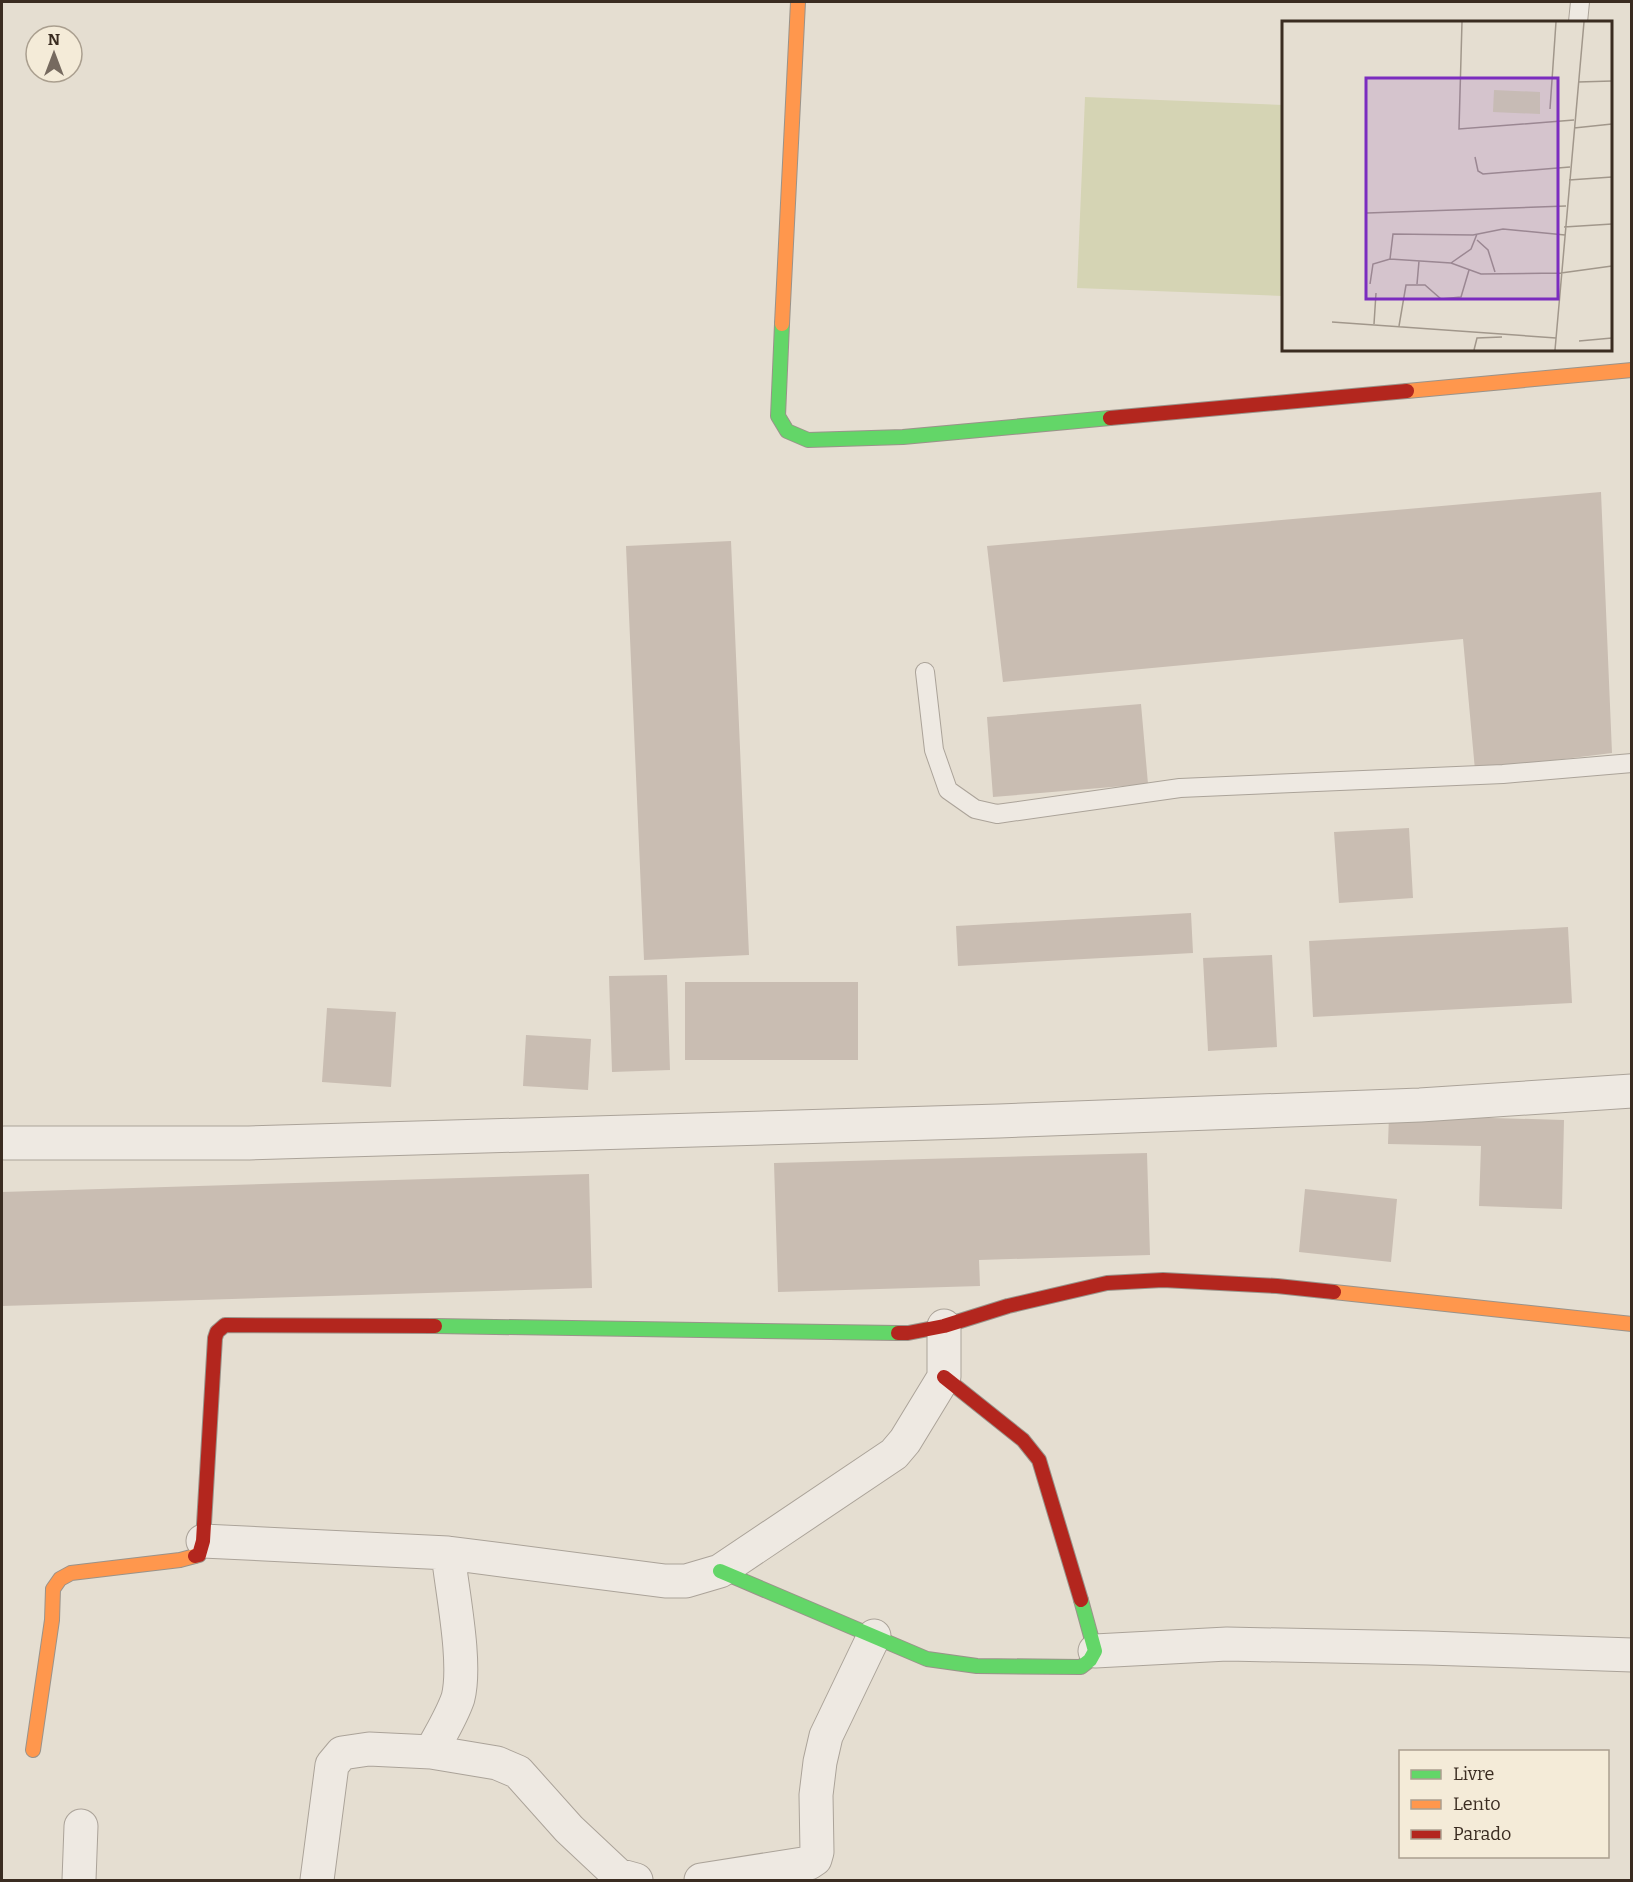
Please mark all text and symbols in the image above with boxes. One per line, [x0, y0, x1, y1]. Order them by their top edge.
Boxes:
inset map [1282, 21, 1612, 351]
north arrow [24, 24, 84, 84]
text: N [48, 30, 60, 49]
legend [1399, 1750, 1609, 1858]
text: Livre [1453, 1763, 1494, 1785]
text: Lento [1453, 1793, 1501, 1815]
text: Parado [1453, 1823, 1511, 1845]

